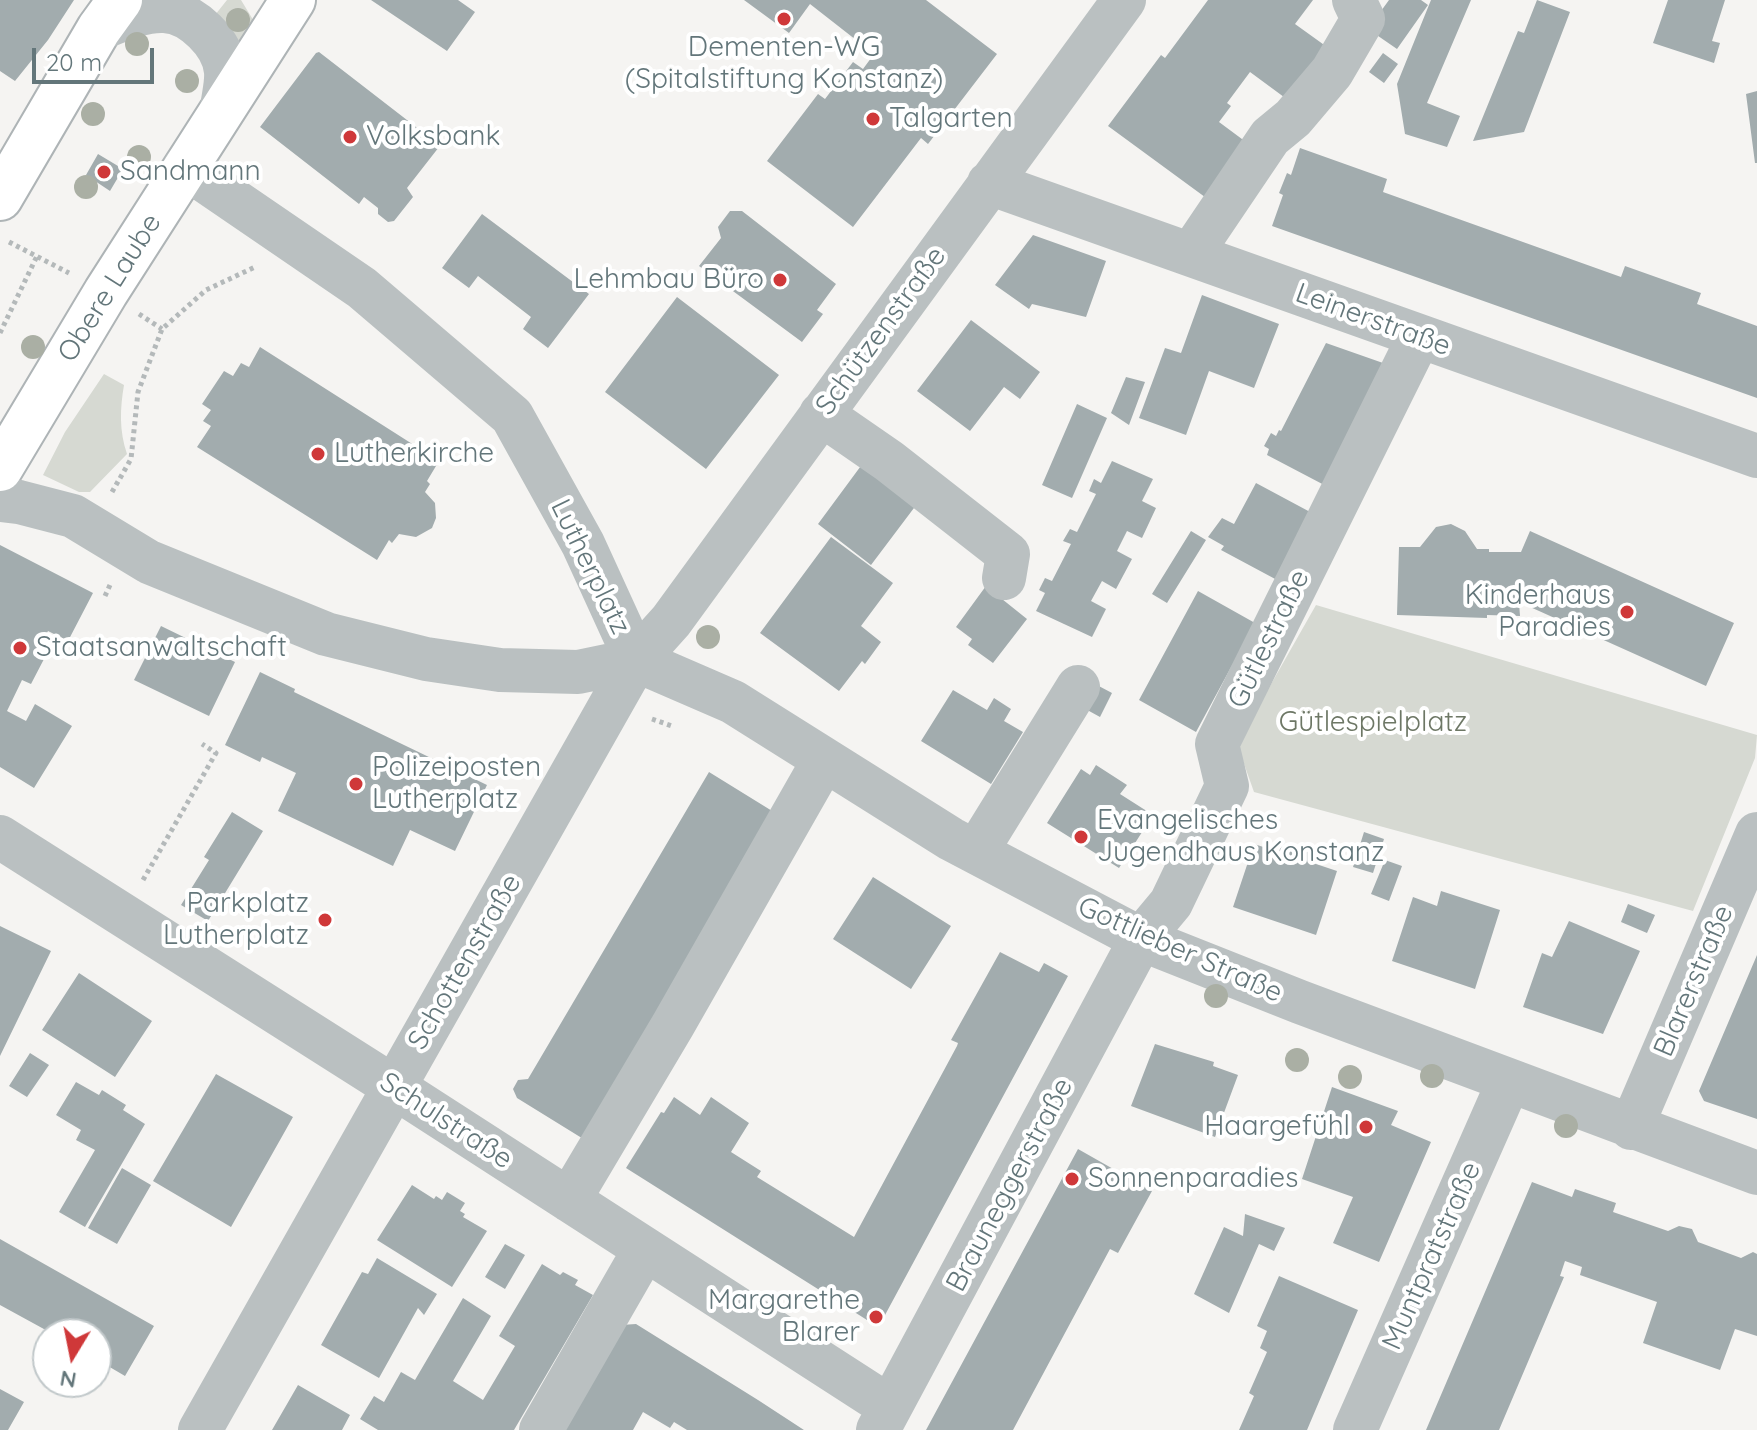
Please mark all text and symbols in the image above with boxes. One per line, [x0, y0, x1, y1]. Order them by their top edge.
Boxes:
marker: Dementen-WG (Spitalstiftung Konstanz) [775, 10, 793, 28]
place label: Dementen-WG (Spitalstiftung Konstanz) [625, 31, 943, 97]
scale bar [36, 32, 158, 82]
text: 20 m [46, 47, 102, 77]
place label: Talgarten [889, 102, 1013, 136]
marker: Talgarten [864, 110, 882, 128]
place label: Volksbank [366, 120, 500, 154]
marker: Volksbank [341, 128, 359, 146]
place label: Sandmann [120, 155, 261, 189]
marker: Sandmann [95, 163, 113, 181]
street label: Obere Laube [51, 208, 169, 368]
street label: Schützenstraße [809, 240, 953, 422]
place label: Lehmbau Büro [573, 263, 764, 297]
marker: Lehmbau Büro [771, 271, 789, 289]
street label: Leinerstraße [1291, 276, 1455, 364]
place label: Lutherkirche [334, 437, 494, 471]
marker: Lutherkirche [309, 445, 327, 463]
street label: Lutherplatz [543, 494, 637, 640]
street label: Gütlestraße [1221, 564, 1317, 714]
place label: Kinderhaus Paradies [1465, 579, 1611, 645]
marker: Kinderhaus Paradies [1618, 603, 1636, 621]
place label: Staatsanwaltschaft [36, 631, 287, 665]
marker: Staatsanwaltschaft [11, 639, 29, 657]
park label: Gütlespielplatz [1279, 706, 1467, 740]
place label: Polizeiposten Lutherplatz [372, 751, 541, 817]
marker: Polizeiposten Lutherplatz [347, 775, 365, 793]
place label: Evangelisches Jugendhaus Konstanz [1097, 804, 1384, 870]
marker: Evangelisches Jugendhaus Konstanz [1072, 828, 1090, 846]
street label: Schottenstraße [401, 868, 529, 1056]
place label: Parkplatz Lutherplatz [163, 887, 309, 953]
street label: Gottlieber Straße [1073, 890, 1287, 1010]
street label: Blarerstraße [1647, 900, 1741, 1062]
marker: Parkplatz Lutherplatz [316, 911, 334, 929]
street label: Schulstraße [373, 1066, 519, 1176]
street label: Brauneggerstraße [940, 1072, 1080, 1298]
place label: Haargefühl [1204, 1110, 1350, 1144]
marker: Haargefühl [1357, 1118, 1375, 1136]
street label: Muntpratstraße [1376, 1157, 1488, 1355]
place label: Sonnenparadies [1088, 1162, 1298, 1196]
marker: Sonnenparadies [1063, 1170, 1081, 1188]
place label: Margarethe Blarer [708, 1284, 860, 1350]
marker: Margarethe Blarer [867, 1308, 885, 1326]
north arrow [32, 1318, 112, 1398]
text: N [58, 1364, 79, 1395]

